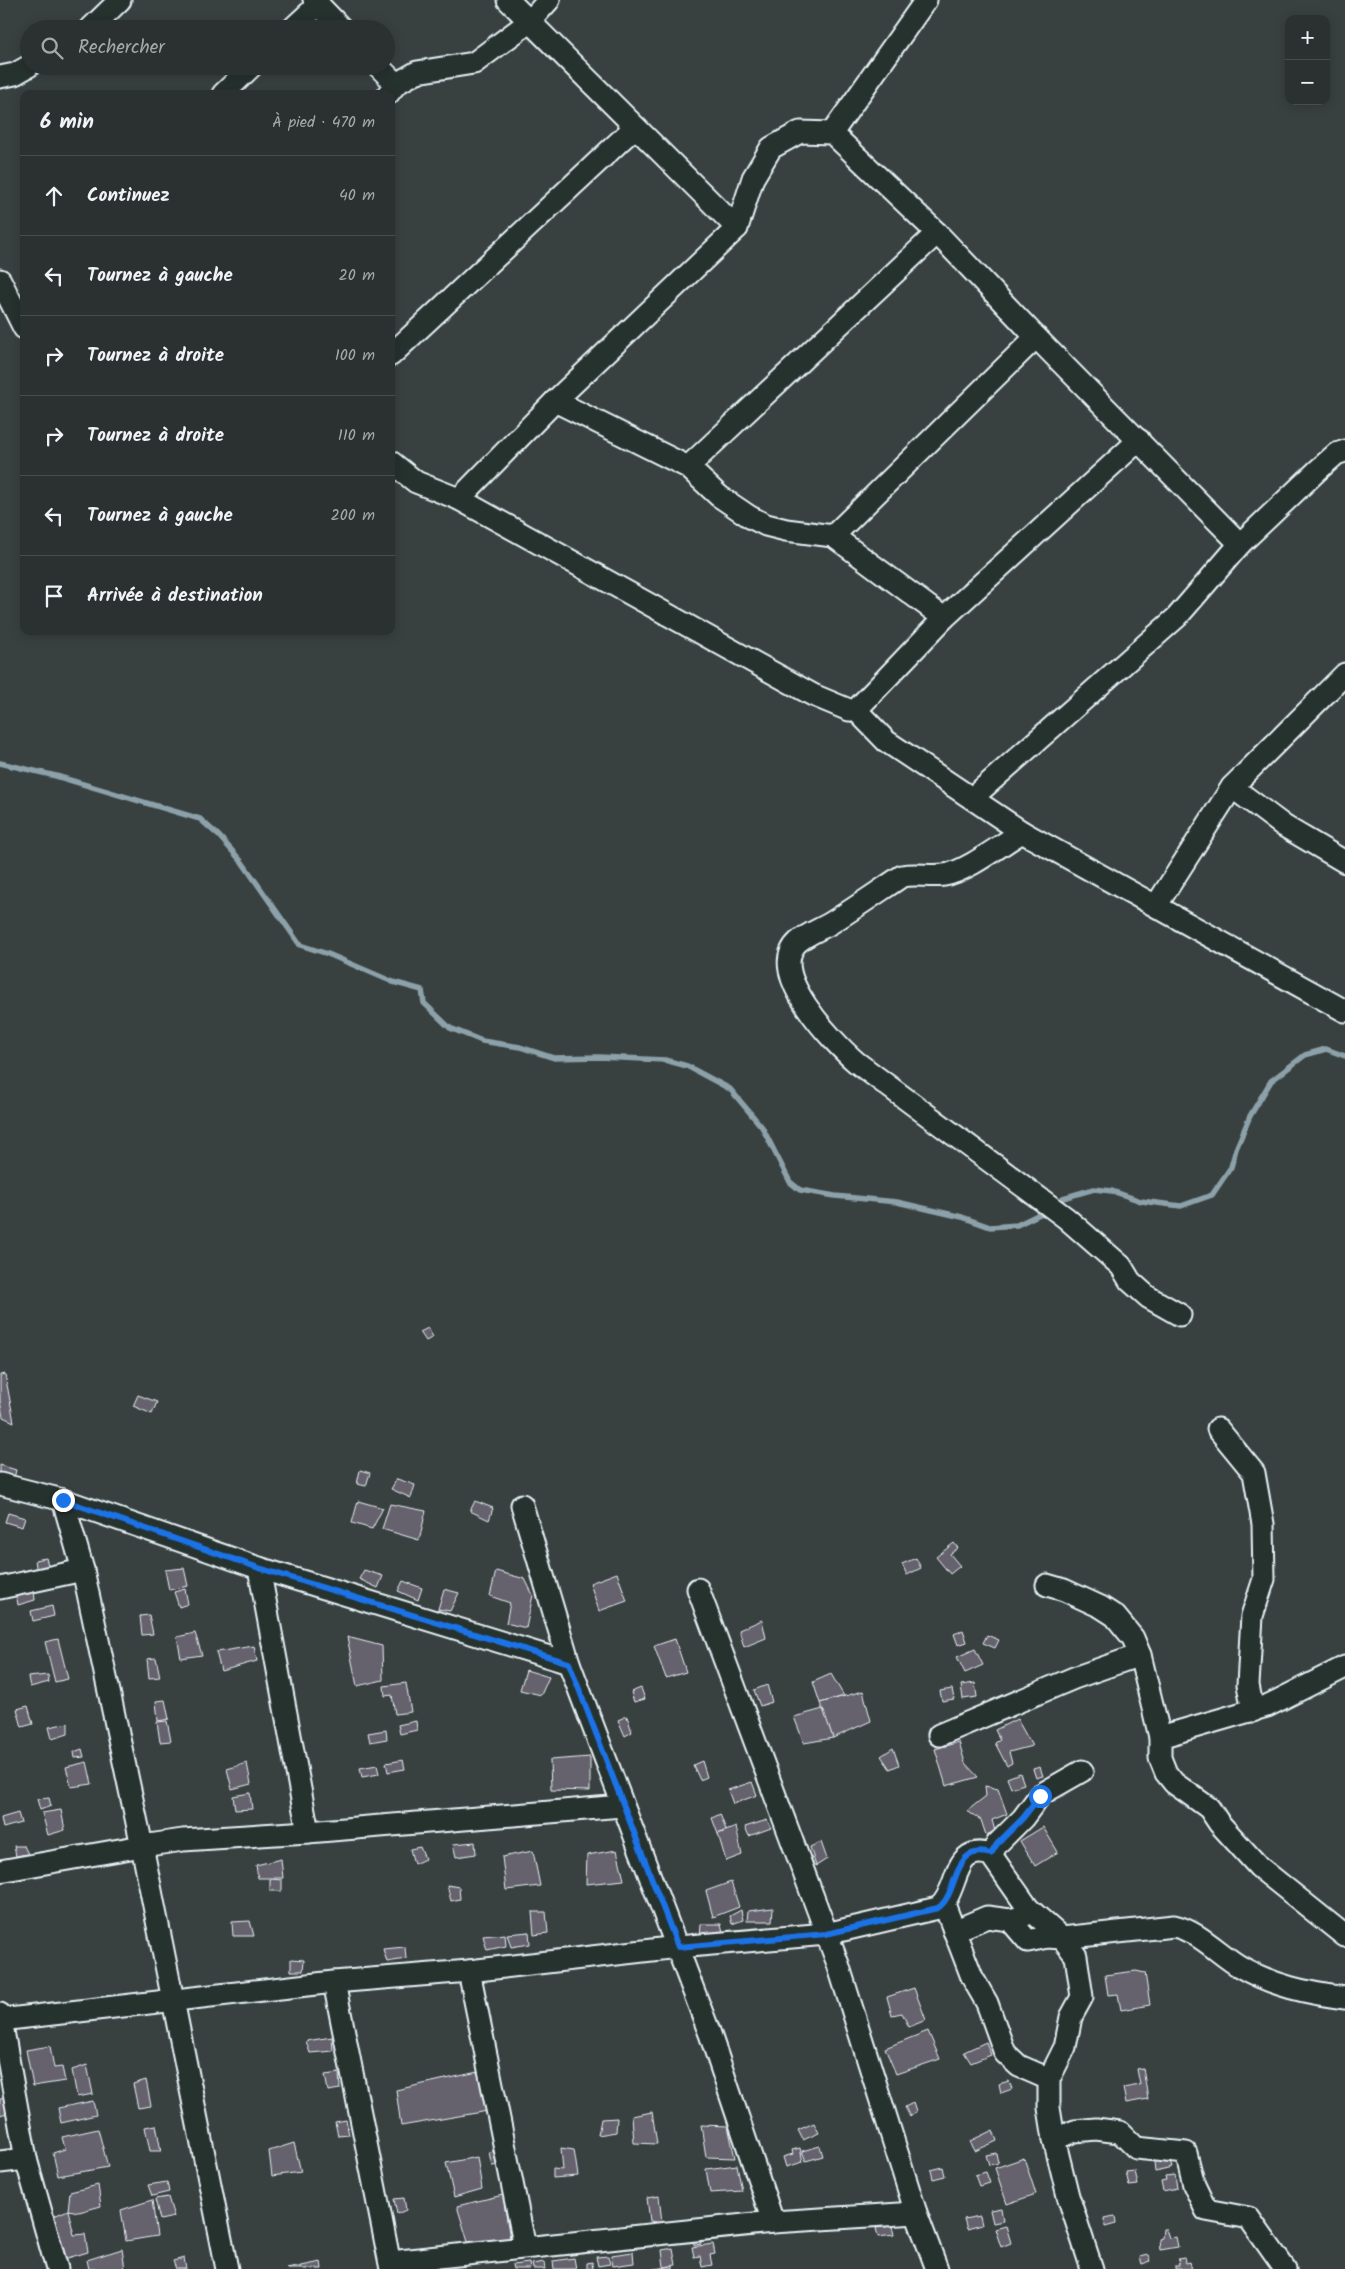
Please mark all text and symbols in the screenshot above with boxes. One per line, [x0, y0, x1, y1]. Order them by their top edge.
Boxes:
map controls [1285, 15, 1330, 105]
button: + [1285, 15, 1330, 60]
search box [20, 20, 395, 75]
text: Rechercher [78, 33, 165, 63]
icon: search [38, 34, 66, 62]
button: − [1285, 60, 1330, 105]
text: 6 min [40, 106, 94, 139]
text: À pied · 470 m [272, 110, 375, 135]
text: Continuez [87, 181, 170, 211]
icon: ahead [40, 182, 68, 210]
text: 40 m [339, 183, 375, 208]
text: Tournez à gauche [87, 261, 233, 291]
icon: left [40, 262, 68, 290]
text: 20 m [339, 263, 375, 288]
text: Tournez à droite [87, 341, 224, 371]
icon: right [40, 342, 68, 370]
text: 100 m [335, 343, 375, 368]
text: Tournez à droite [87, 421, 224, 451]
icon: right [40, 422, 68, 450]
text: 110 m [338, 423, 375, 448]
text: Tournez à gauche [87, 501, 233, 531]
icon: left [40, 502, 68, 530]
text: 200 m [331, 503, 375, 528]
text: Arrivée à destination [87, 581, 263, 611]
icon: arrive [40, 582, 68, 610]
route end [52, 1489, 75, 1512]
route start [1029, 1785, 1052, 1808]

